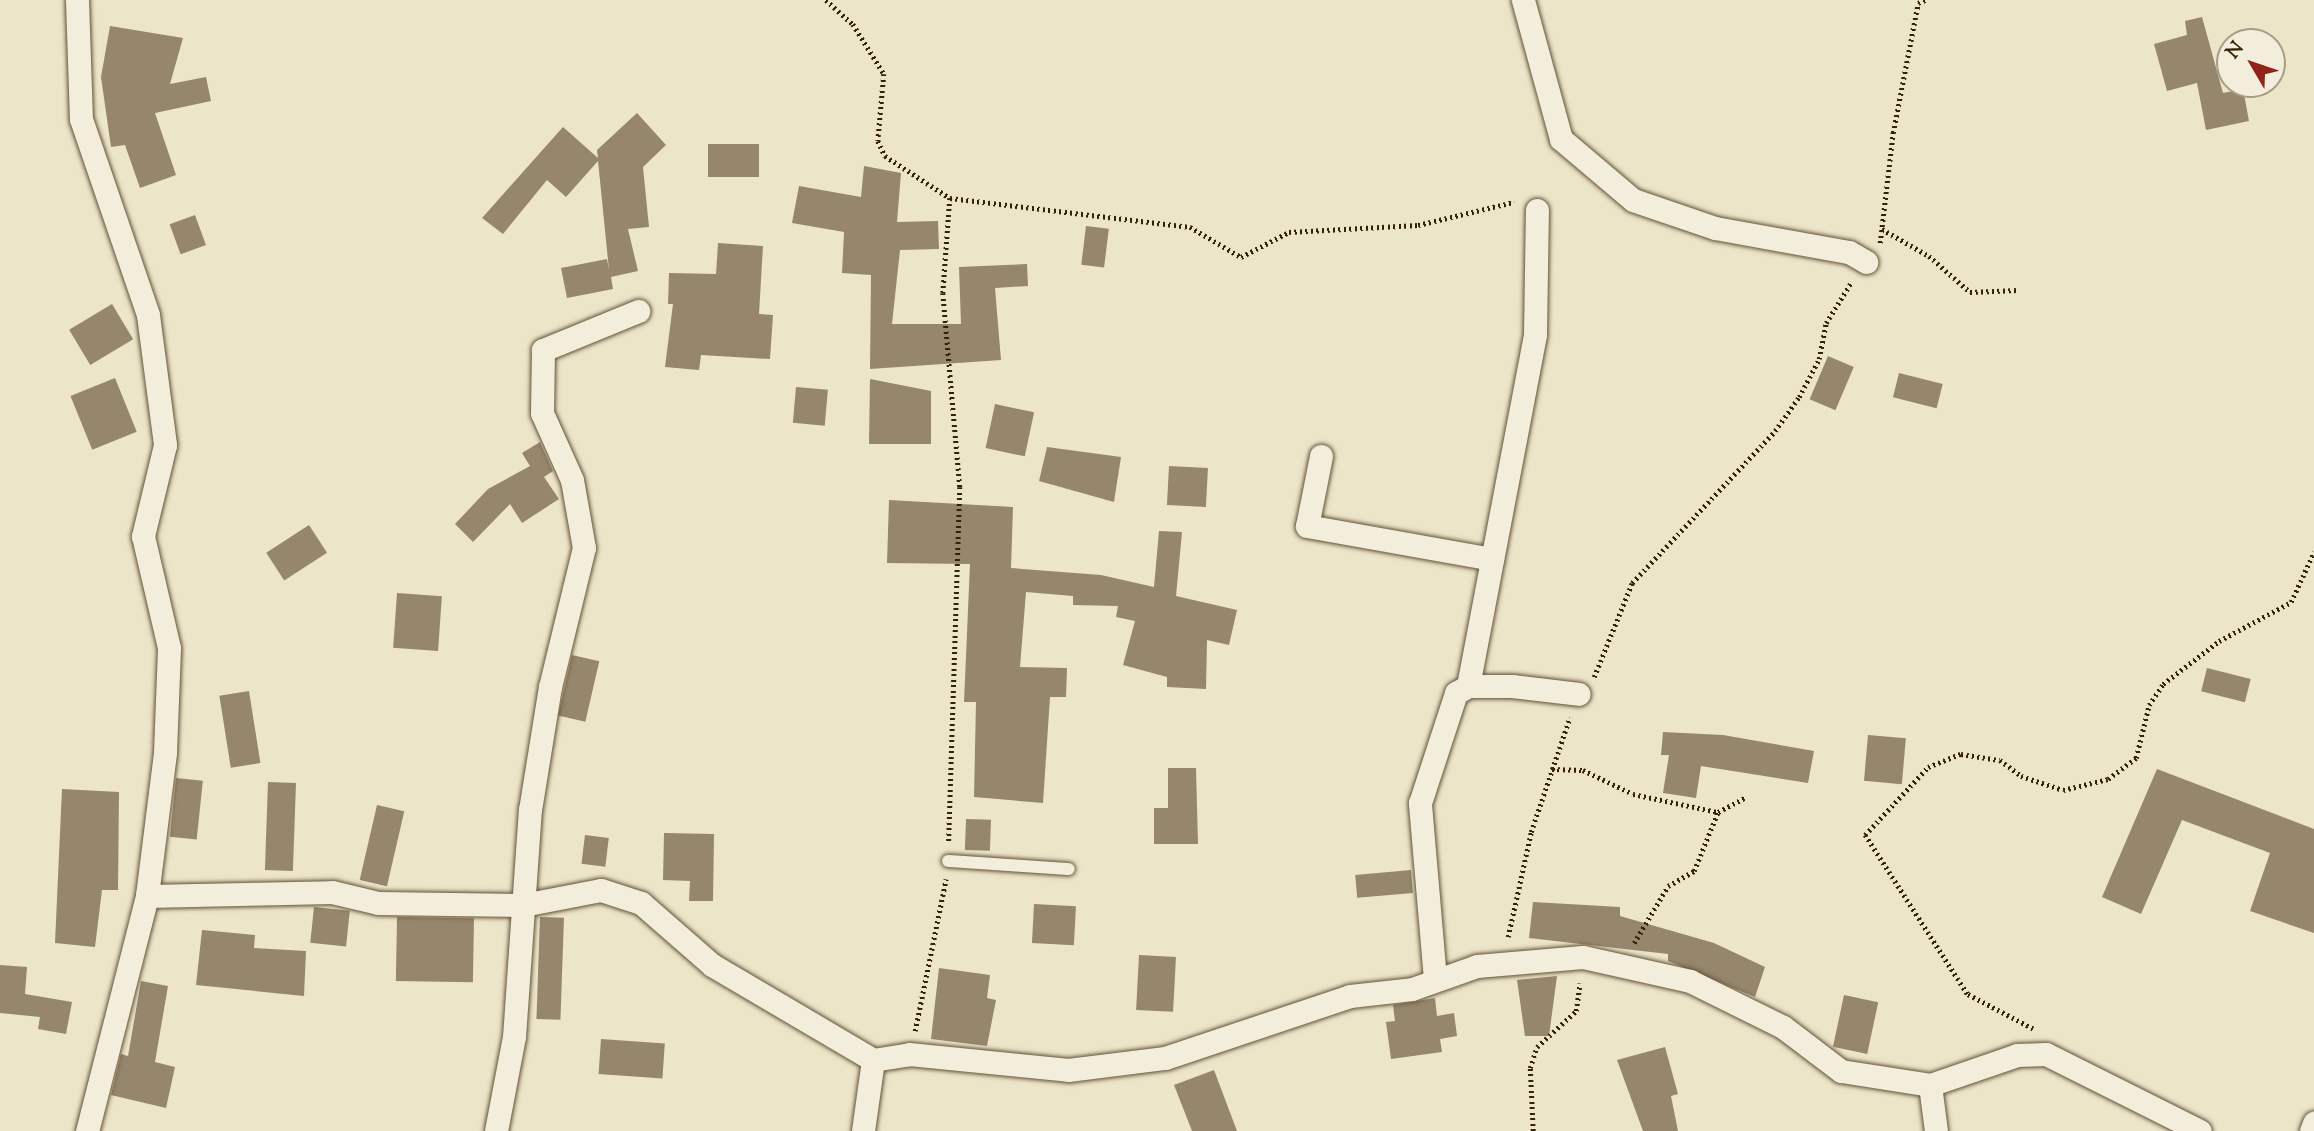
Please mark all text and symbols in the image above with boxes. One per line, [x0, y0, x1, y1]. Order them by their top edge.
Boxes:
north arrow [2216, 28, 2286, 98]
text: N [2221, 36, 2251, 65]

